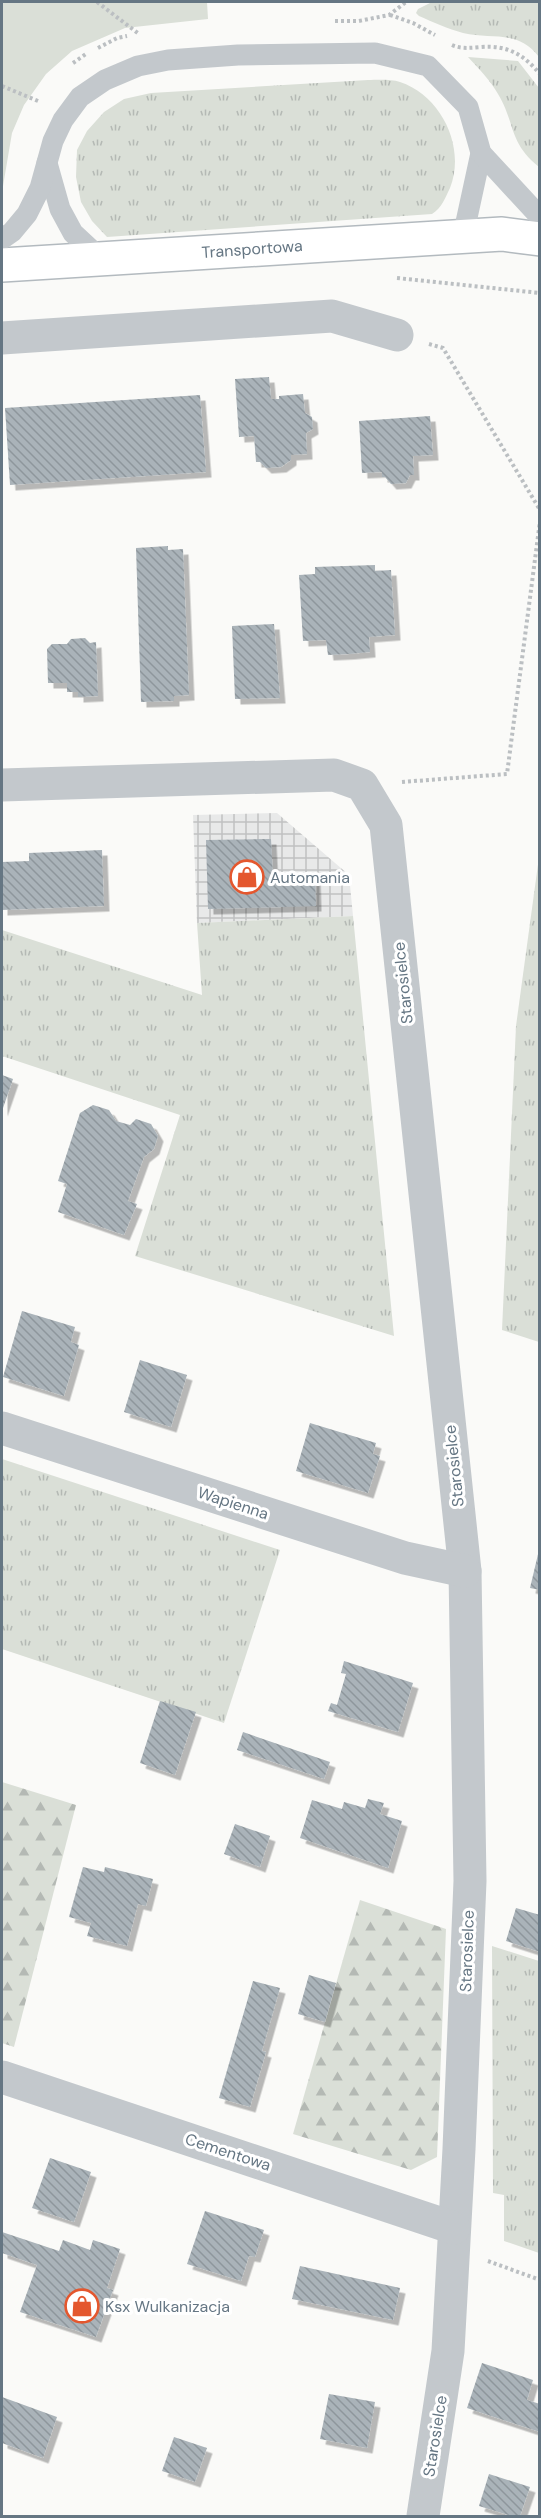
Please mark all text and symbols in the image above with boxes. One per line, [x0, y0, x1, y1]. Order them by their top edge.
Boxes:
street label: Transportowa [201, 235, 303, 263]
shop icon: Automania [229, 859, 265, 895]
place label: Automania [270, 867, 350, 888]
street label: Starosielce [388, 941, 418, 1025]
street label: Starosielce [439, 1424, 469, 1508]
street label: Wapienna [195, 1482, 271, 1524]
street label: Starosielce [455, 1910, 479, 1992]
street label: Cementowa [182, 2128, 274, 2176]
shop icon: Ksx Wulkanizacja [64, 2288, 100, 2324]
place label: Ksx Wulkanizacja [105, 2296, 230, 2317]
street label: Starosielce [418, 2394, 452, 2478]

